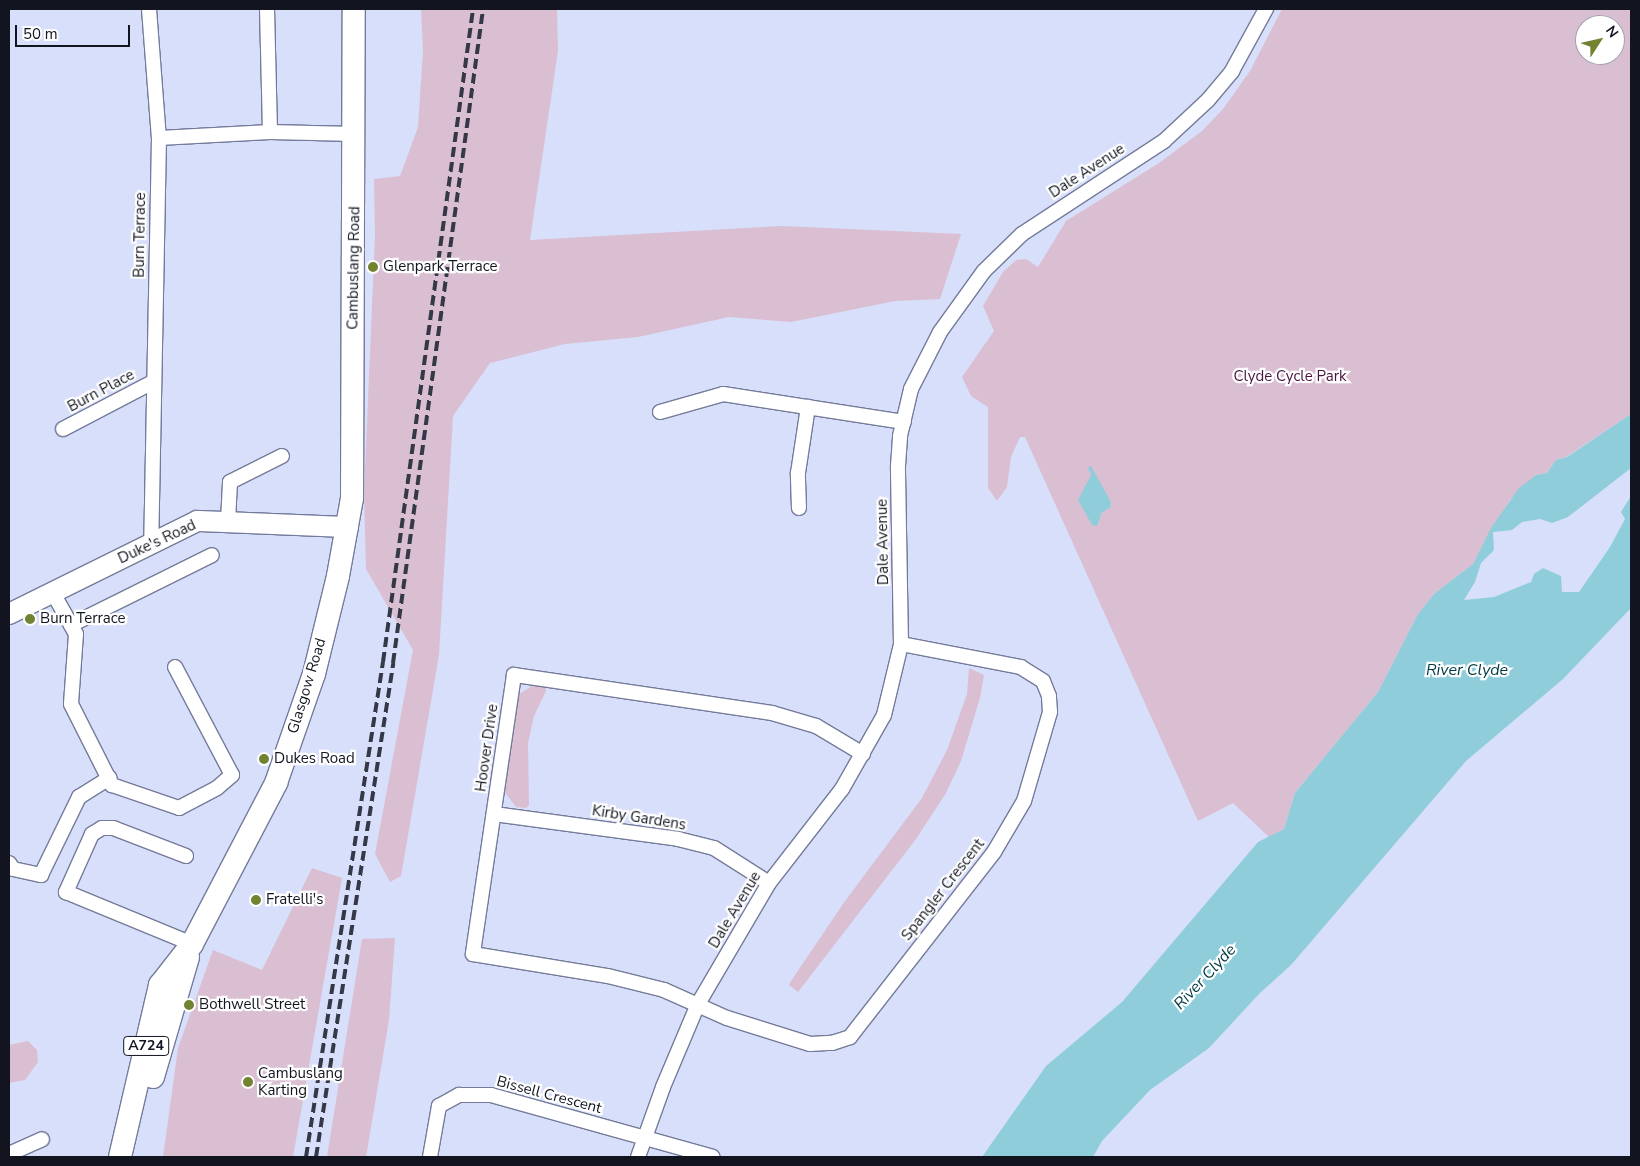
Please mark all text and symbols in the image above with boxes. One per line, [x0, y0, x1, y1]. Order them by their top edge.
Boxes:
scale bar [18, 15, 132, 47]
north arrow [1575, 15, 1625, 65]
text: N [1601, 22, 1623, 41]
text: 50 m [23, 24, 58, 44]
street label: Dale Avenue [1046, 140, 1128, 202]
street label: Burn Terrace [130, 192, 150, 278]
street label: Cambuslang Road [344, 206, 364, 330]
place label: Glenpark Terrace [383, 258, 497, 276]
marker: Glenpark Terrace [367, 261, 379, 273]
street label: Burn Place [65, 366, 137, 416]
park label: Clyde Cycle Park [1233, 368, 1347, 386]
street label: Dale Avenue [873, 499, 893, 585]
street label: Duke's Road [115, 516, 199, 568]
place label: Burn Terrace [40, 610, 126, 628]
marker: Burn Terrace [24, 613, 36, 625]
street label: Glasgow Road [284, 636, 330, 736]
water label: River Clyde [1426, 660, 1508, 680]
street label: Hoover Drive [472, 703, 502, 793]
place label: Dukes Road [274, 750, 355, 768]
marker: Dukes Road [258, 753, 270, 765]
street label: Kirby Gardens [591, 802, 687, 834]
street label: Spangler Crescent [898, 836, 988, 944]
street label: Dale Avenue [705, 868, 765, 952]
place label: Fratelli's [266, 891, 323, 909]
marker: Fratelli's [250, 894, 262, 906]
water label: River Clyde [1170, 940, 1240, 1014]
place label: Bothwell Street [199, 996, 305, 1014]
marker: Bothwell Street [183, 999, 195, 1011]
road number: A724 [122, 1034, 170, 1058]
place label: Cambuslang Karting [258, 1064, 343, 1099]
street label: Bissell Crescent [495, 1072, 603, 1118]
marker: Cambuslang Karting [242, 1076, 254, 1088]

